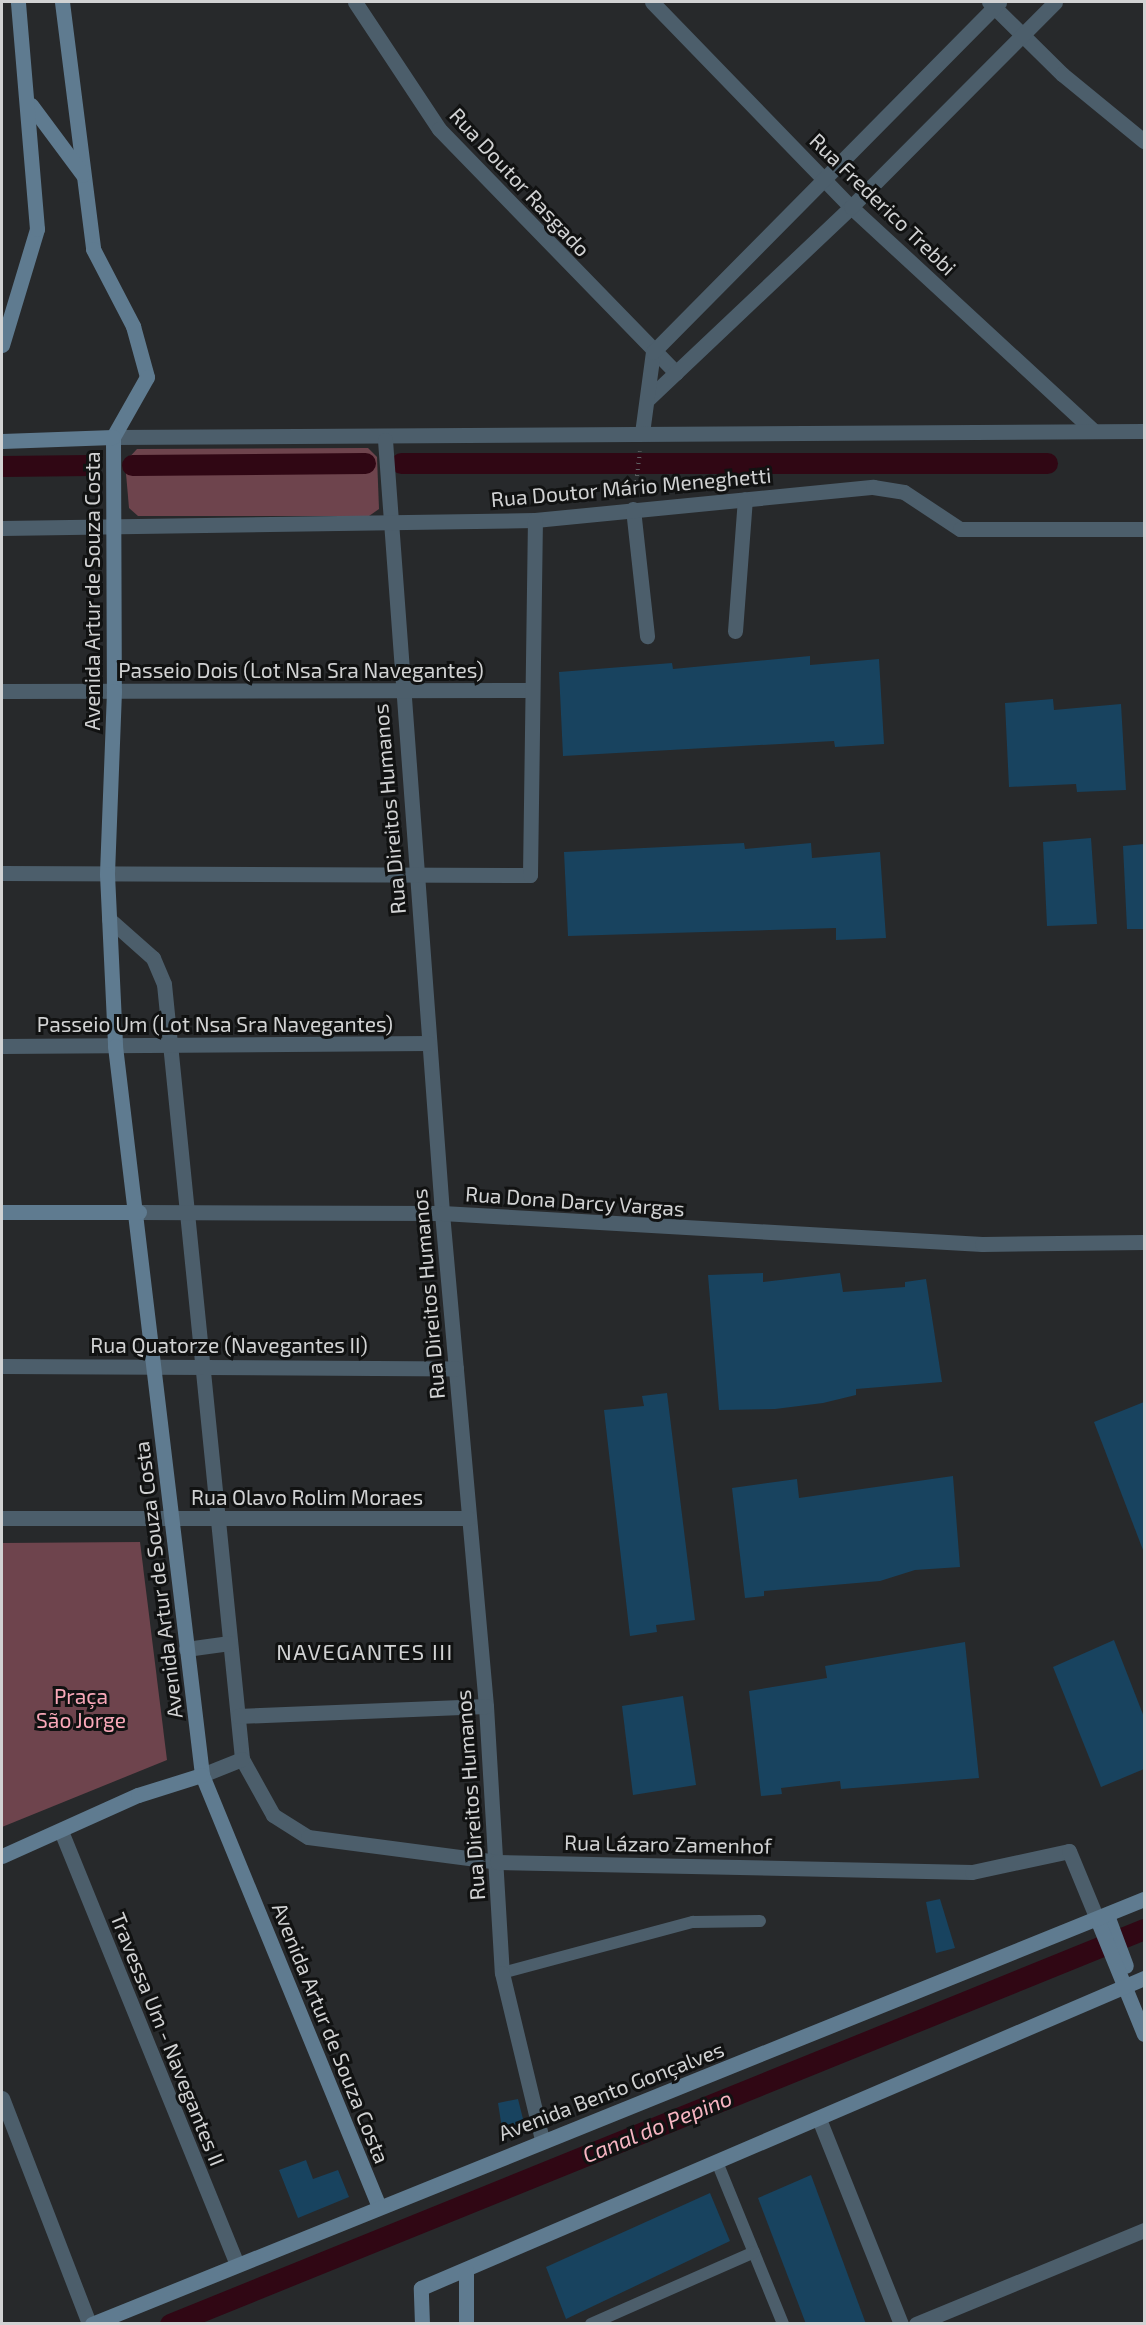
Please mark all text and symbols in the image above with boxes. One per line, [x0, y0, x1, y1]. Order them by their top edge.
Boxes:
street label: Rua Doutor Rasgado [445, 102, 595, 262]
street label: Rua Frederico Trebbi [804, 128, 962, 280]
street label: Avenida Artur de Souza Costa [79, 451, 105, 731]
street label: Rua Doutor Mário Meneghetti [490, 462, 772, 512]
street label: Passeio Dois (Lot Nsa Sra Navegantes) [118, 657, 484, 683]
street label: Rua Direitos Humanos [367, 703, 411, 915]
street label: Passeio Um (Lot Nsa Sra Navegantes) [37, 1011, 393, 1037]
street label: Rua Dona Darcy Vargas [464, 1181, 686, 1221]
street label: Rua Direitos Humanos [406, 1188, 450, 1400]
street label: Rua Quatorze (Navegantes II) [90, 1332, 368, 1358]
street label: Avenida Artur de Souza Costa [128, 1440, 188, 1720]
street label: Rua Olavo Rolim Moraes [191, 1484, 423, 1510]
district label: NAVEGANTES III [276, 1639, 454, 1665]
park label: Praça São Jorge [36, 1683, 126, 1733]
street label: Rua Direitos Humanos [450, 1689, 490, 1901]
street label: Rua Lázaro Zamenhof [564, 1830, 772, 1858]
street label: Avenida Artur de Souza Costa [267, 1899, 395, 2167]
street label: Travessa Um - Navegantes II [106, 1909, 230, 2169]
street label: Avenida Bento Gonçalves [495, 2036, 727, 2146]
water label: Canal do Pepino [578, 2084, 736, 2168]

